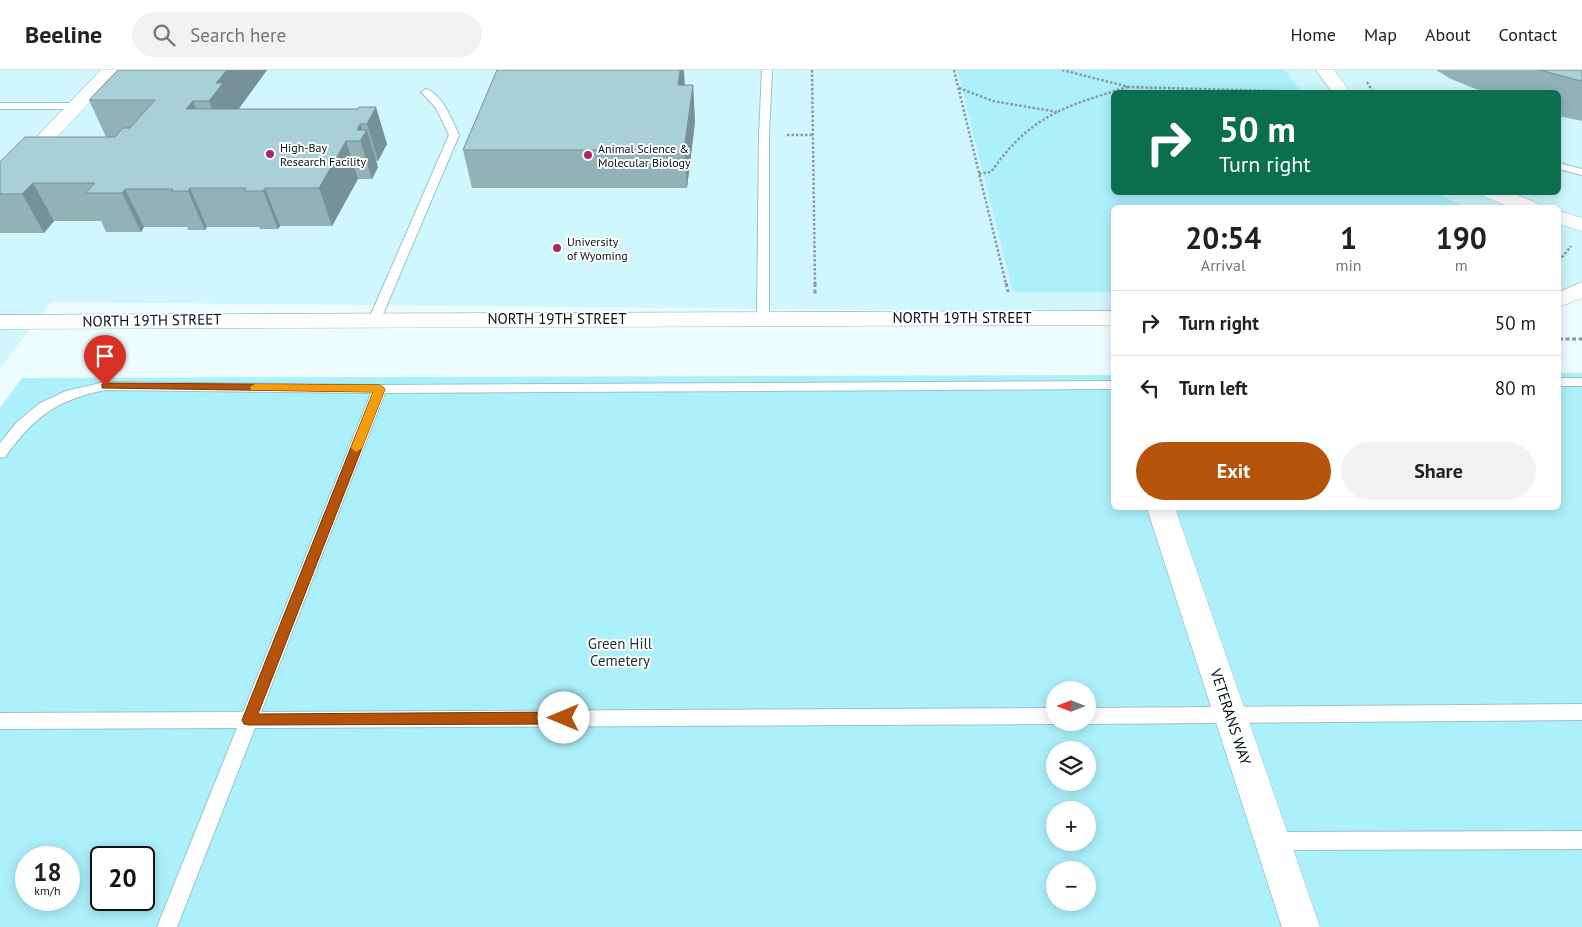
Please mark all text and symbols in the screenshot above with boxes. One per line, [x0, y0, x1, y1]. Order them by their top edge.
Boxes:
search box [132, 12, 482, 57]
text: Beeline [25, 19, 102, 50]
icon: search [150, 21, 178, 49]
text: Search here [190, 23, 286, 47]
text: Home [1290, 23, 1336, 46]
text: Map [1364, 23, 1397, 46]
text: About [1425, 23, 1471, 46]
text: Contact [1499, 23, 1557, 46]
text: 50 m [1219, 106, 1296, 152]
icon: right [1136, 110, 1201, 175]
place label: High-Bay Research Facility [280, 140, 367, 169]
place label: Animal Science & Molecular Biology [598, 141, 691, 170]
marker: High-Bay Research Facility [264, 148, 276, 160]
marker: Animal Science & Molecular Biology [582, 149, 594, 161]
text: Turn right [1219, 150, 1311, 178]
text: 20:54 [1185, 218, 1261, 257]
text: 1 [1340, 218, 1357, 257]
text: 190 [1436, 218, 1487, 257]
place label: University of Wyoming [567, 234, 628, 263]
marker: University of Wyoming [551, 242, 563, 254]
text: Arrival [1201, 255, 1246, 275]
text: min [1336, 255, 1362, 275]
text: m [1455, 255, 1468, 275]
street label: NORTH 19TH STREET [892, 308, 1032, 327]
street label: NORTH 19TH STREET [82, 309, 222, 331]
street label: NORTH 19TH STREET [487, 309, 627, 328]
icon: right [1136, 309, 1164, 337]
text: Turn right [1179, 311, 1259, 335]
text: 50 m [1495, 311, 1536, 335]
pin [84, 335, 126, 386]
icon: arrive [91, 342, 119, 370]
icon: left [1136, 374, 1164, 402]
text: Turn left [1179, 376, 1248, 400]
text: 80 m [1495, 376, 1536, 400]
button: Exit [1136, 442, 1331, 500]
button: Share [1341, 442, 1536, 500]
park label: Green Hill Cemetery [588, 634, 653, 670]
street label: VETERANS WAY [1206, 665, 1256, 768]
north arrow [1046, 681, 1096, 731]
map controls [1046, 681, 1096, 911]
position arrow [537, 691, 589, 743]
button: layers [1046, 741, 1096, 791]
button: + [1046, 801, 1096, 851]
speed limit sign: 20 [90, 846, 155, 911]
text: 18 [33, 856, 62, 888]
button: − [1046, 861, 1096, 911]
text: km/h [34, 883, 61, 898]

